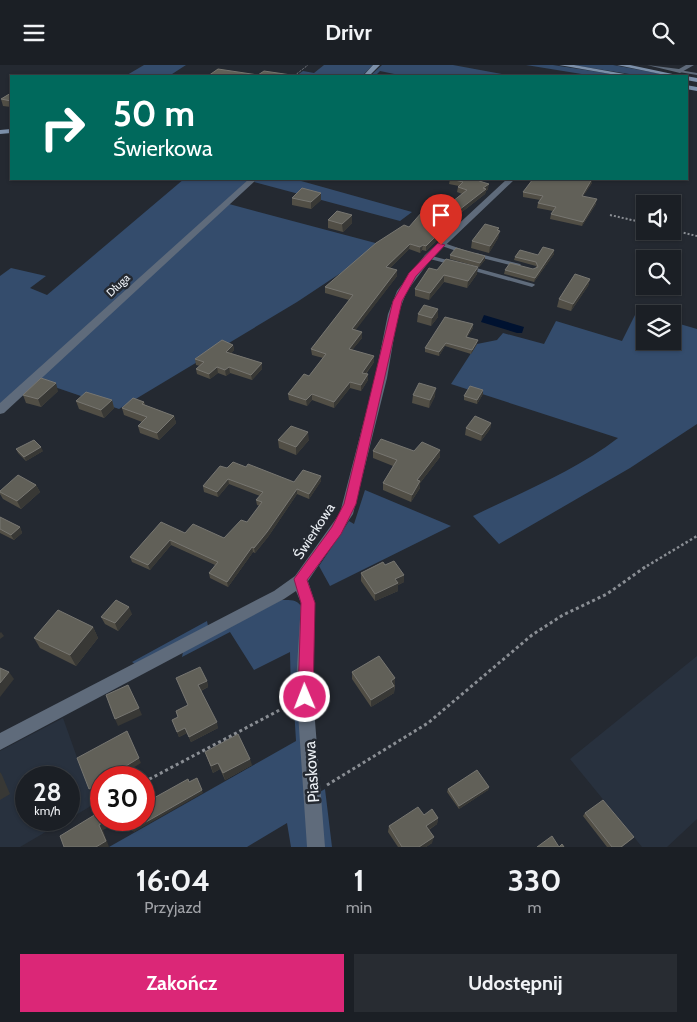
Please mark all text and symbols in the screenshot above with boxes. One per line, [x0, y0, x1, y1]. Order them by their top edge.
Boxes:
icon: menu [20, 19, 48, 47]
text: Drivr [325, 19, 372, 46]
icon: search [649, 19, 677, 47]
text: 50 m [113, 92, 195, 135]
icon: right [30, 95, 95, 160]
text: Świerkowa [113, 135, 212, 162]
pin [420, 194, 462, 245]
map controls [636, 195, 681, 350]
button: sound [636, 195, 681, 240]
icon: arrive [427, 201, 455, 229]
button: search [636, 250, 681, 295]
street label: Długa [103, 270, 133, 299]
button: layers [636, 305, 681, 350]
street label: Świerkowa [289, 499, 339, 562]
position arrow [278, 670, 330, 722]
street label: Piaskowa [300, 740, 323, 803]
speed limit sign: 30 [90, 766, 155, 831]
text: 28 [33, 777, 62, 807]
text: km/h [34, 803, 61, 818]
text: 16:04 [136, 862, 210, 899]
text: 1 [353, 862, 364, 899]
text: 330 [508, 862, 561, 899]
text: Przyjazd [144, 898, 201, 917]
text: min [346, 898, 372, 917]
text: m [528, 898, 542, 917]
button: Zakończ [20, 954, 344, 1012]
button: Udostępnij [354, 954, 677, 1012]

